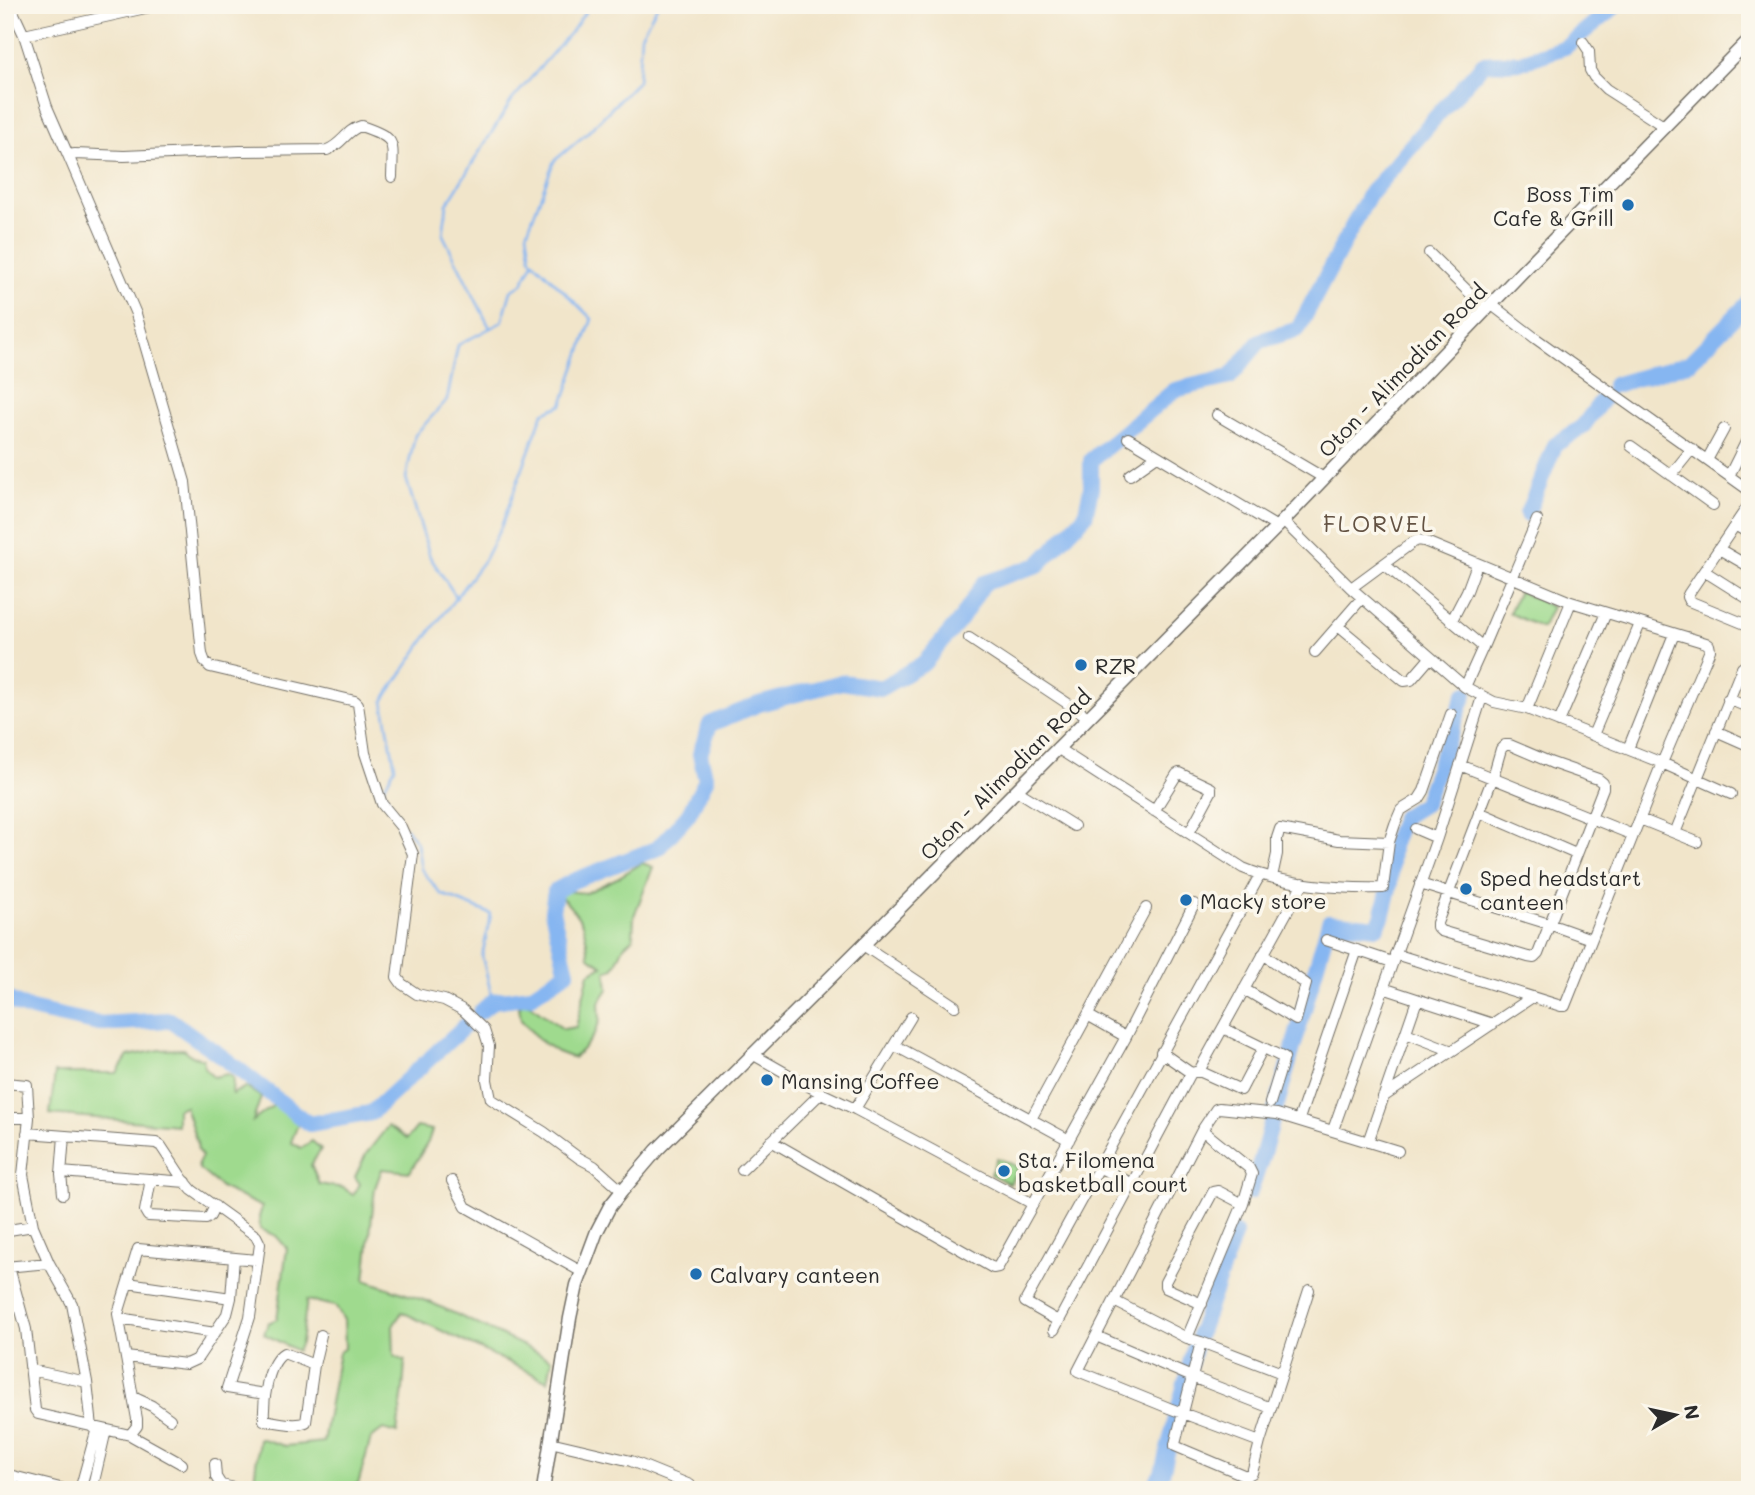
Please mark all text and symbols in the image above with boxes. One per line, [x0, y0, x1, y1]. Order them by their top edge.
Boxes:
place label: Boss Tim Cafe & Grill [1493, 180, 1614, 231]
marker: Boss Tim Cafe & Grill [1620, 197, 1636, 213]
street label: Oton - Alimodian Road [1312, 277, 1492, 463]
district label: FLORVEL [1323, 508, 1435, 538]
place label: RZR [1095, 652, 1136, 679]
marker: RZR [1073, 657, 1089, 673]
street label: Oton - Alimodian Road [914, 683, 1096, 865]
place label: Sped headstart canteen [1480, 864, 1641, 915]
marker: Sped headstart canteen [1458, 881, 1474, 897]
place label: Macky store [1200, 887, 1326, 914]
marker: Macky store [1178, 892, 1194, 908]
place label: Mansing Coffee [781, 1067, 939, 1094]
marker: Mansing Coffee [759, 1072, 775, 1088]
place label: Sta. Filomena basketball court [1018, 1146, 1188, 1197]
marker: Sta. Filomena basketball court [996, 1163, 1012, 1179]
place label: Calvary canteen [710, 1261, 880, 1288]
marker: Calvary canteen [688, 1266, 704, 1282]
north arrow [1640, 1380, 1710, 1450]
text: N [1679, 1403, 1706, 1421]

